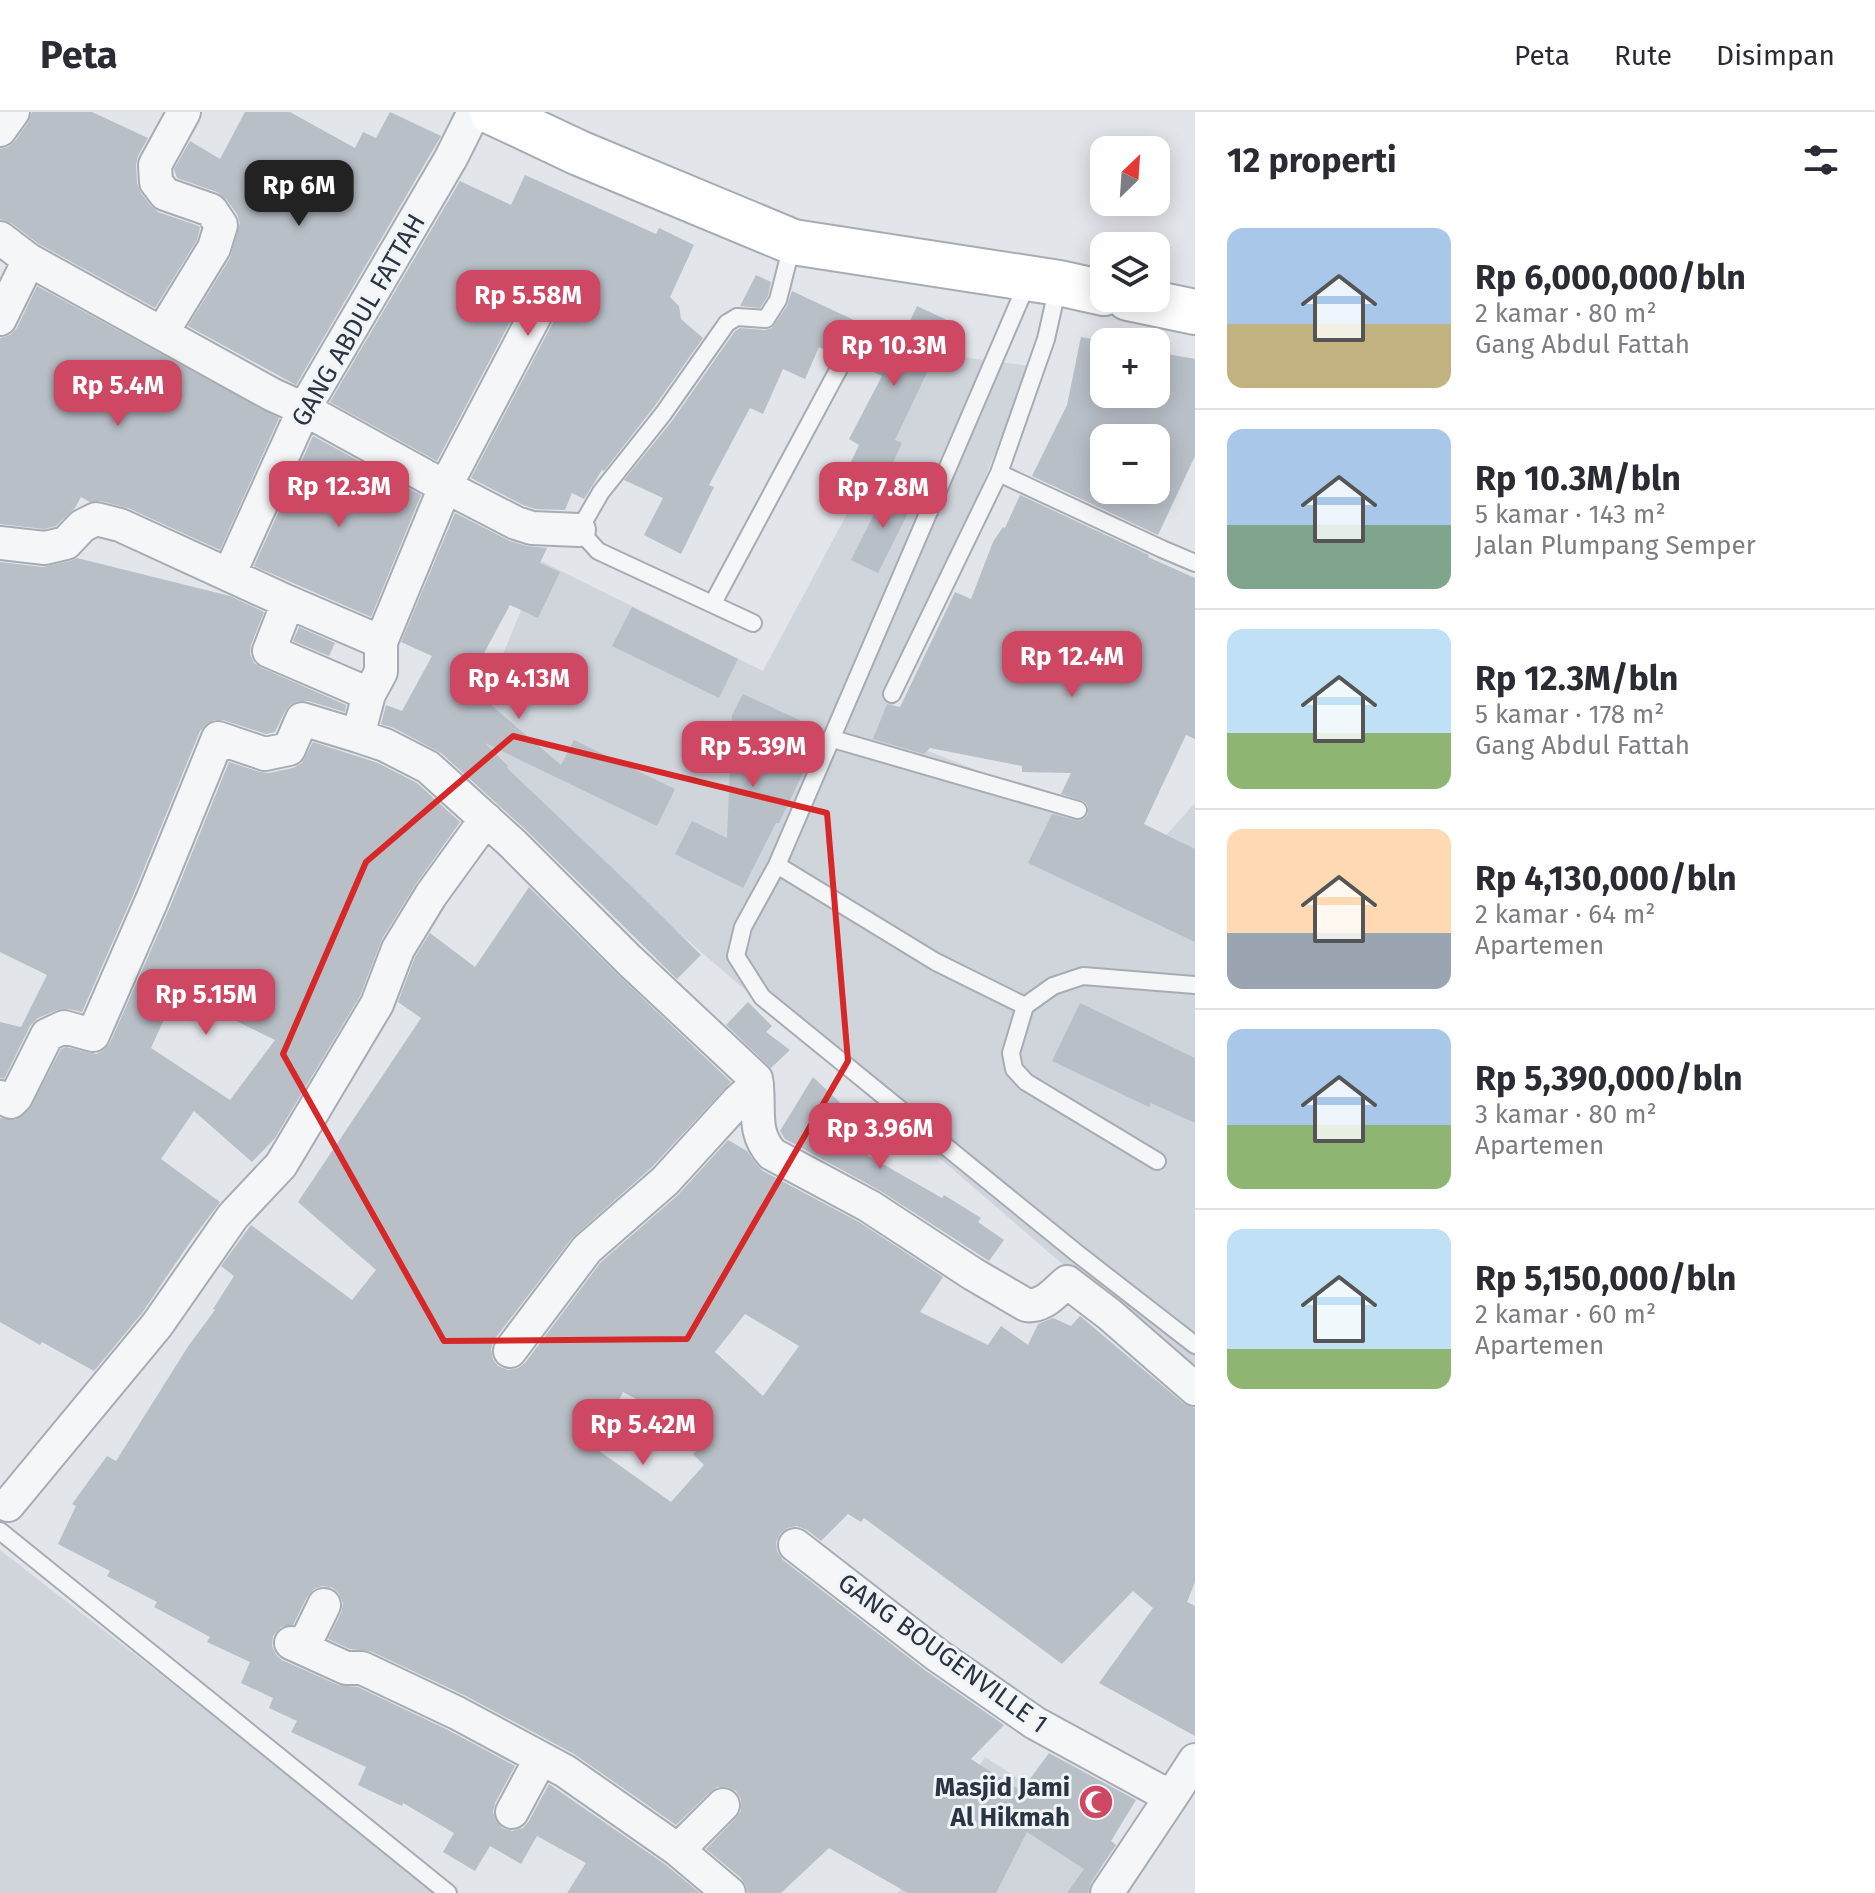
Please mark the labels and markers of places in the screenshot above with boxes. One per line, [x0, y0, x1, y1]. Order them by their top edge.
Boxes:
pin: Rp 6M [243, 160, 355, 228]
pin: Rp 5.58M [445, 270, 611, 338]
pin: Rp 10.3M [811, 320, 977, 388]
pin: Rp 5.4M [44, 360, 192, 428]
pin: Rp 12.3M [256, 461, 422, 529]
pin: Rp 7.8M [809, 462, 957, 530]
pin: Rp 12.4M [989, 631, 1155, 699]
pin: Rp 4.13M [436, 653, 602, 721]
pin: Rp 5.39M [670, 721, 836, 789]
pin: Rp 5.15M [123, 969, 289, 1037]
pin: Rp 3.96M [797, 1103, 963, 1171]
pin: Rp 5.42M [560, 1399, 726, 1467]
place label: Masjid Jami Al Hikmah [935, 1772, 1070, 1833]
mosque icon: Masjid Jami Al Hikmah [1077, 1783, 1115, 1821]

